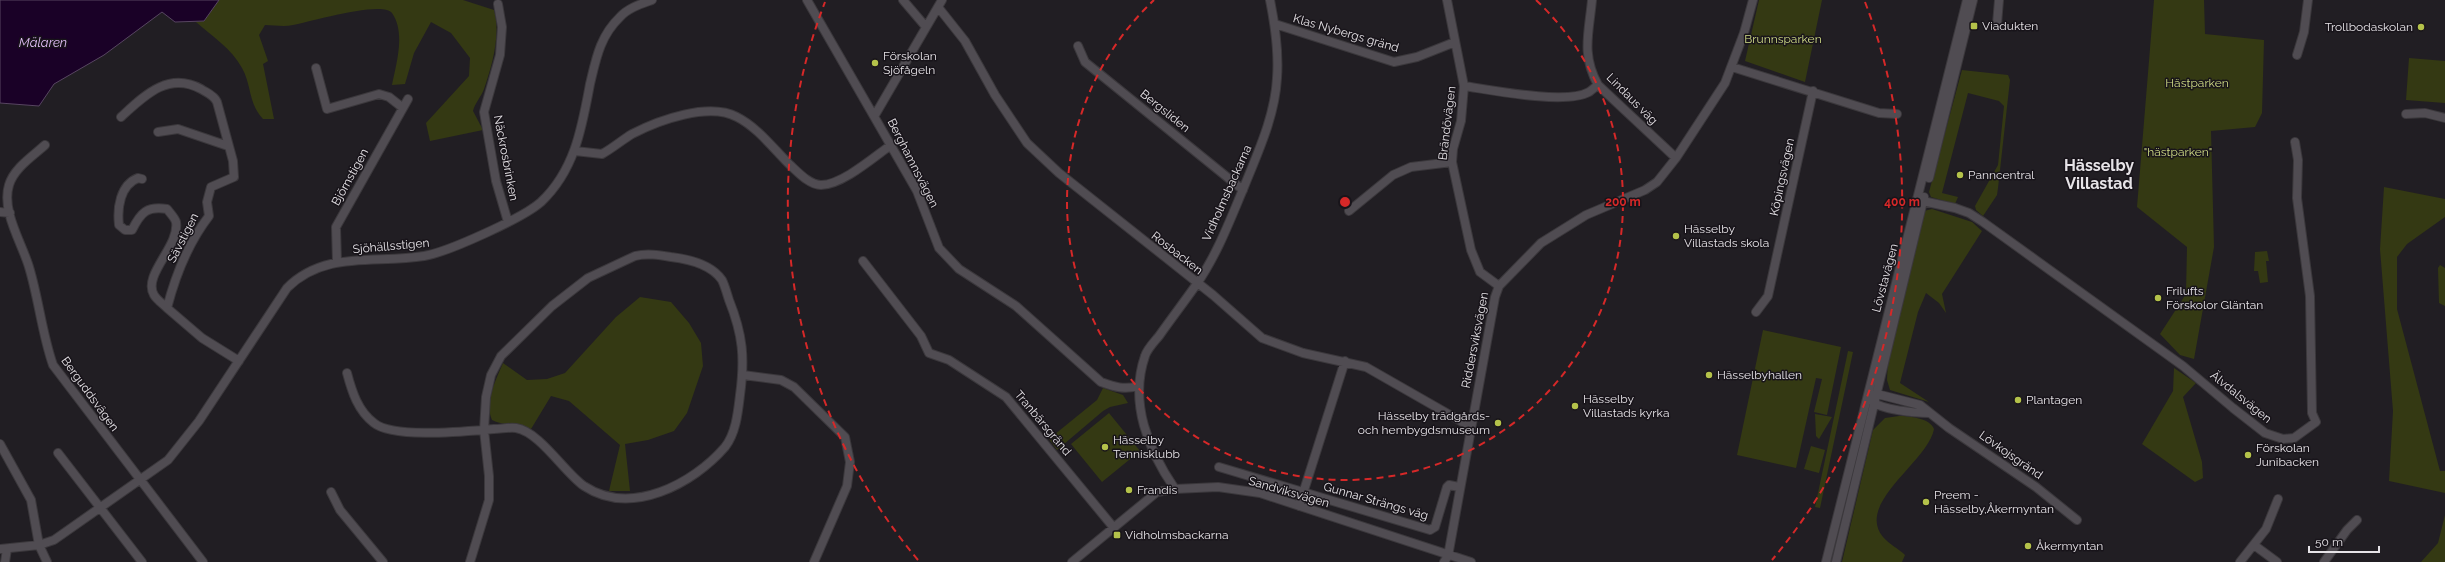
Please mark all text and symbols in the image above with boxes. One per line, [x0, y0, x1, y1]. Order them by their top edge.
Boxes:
street label: Klas Nybergs gränd [1291, 11, 1401, 55]
place label: Viadukten [1982, 19, 2038, 33]
place label: Trollbodaskolan [2325, 20, 2413, 34]
marker: Viadukten [1969, 21, 1979, 31]
marker: Trollbodaskolan [2416, 22, 2426, 32]
park label: Brunnsparken [1744, 32, 1822, 46]
water label: Mälaren [19, 35, 67, 50]
place label: Förskolan Sjöfågeln [883, 49, 937, 77]
marker: Förskolan Sjöfågeln [870, 58, 880, 68]
street label: Lindaus väg [1604, 71, 1660, 127]
park label: Hästparken [2165, 76, 2229, 90]
street label: Brändövägen [1436, 85, 1458, 161]
street label: Bergsliden [1137, 87, 1193, 135]
street label: Näckrosbrinken [491, 114, 521, 202]
street label: Berghamnsvägen [885, 116, 941, 210]
street label: Köpingsvägen [1767, 137, 1797, 217]
street label: Vidholmsbackarna [1200, 143, 1254, 243]
park label: "hästparken" [2144, 145, 2212, 159]
street label: Björnstigen [329, 146, 371, 208]
district label: Hässelby Villastad [2064, 156, 2134, 193]
place label: Panncentral [1968, 168, 2035, 182]
marker: Panncentral [1955, 170, 1965, 180]
centre of rings [1338, 195, 1352, 209]
text: 200 m [1605, 195, 1641, 209]
text: 400 m [1884, 195, 1920, 209]
street label: Sävstigen [165, 211, 201, 265]
place label: Hässelby Villastads skola [1684, 222, 1769, 250]
street label: Rosbacken [1149, 229, 1205, 277]
marker: Hässelby Villastads skola [1671, 231, 1681, 241]
street label: Sjöhällsstigen [352, 236, 430, 256]
street label: Lövstavägen [1869, 242, 1901, 314]
place label: Frilufts Förskolor Gläntan [2166, 284, 2263, 312]
street label: Riddersviksvägen [1459, 291, 1491, 389]
marker: Frilufts Förskolor Gläntan [2153, 293, 2163, 303]
street label: Berguddsvägen [58, 354, 122, 434]
place label: Hässelbyhallen [1717, 368, 1802, 382]
street label: Älvdalsvägen [2208, 368, 2274, 426]
marker: Hässelbyhallen [1704, 370, 1714, 380]
street label: Tranbärsgränd [1012, 388, 1074, 458]
place label: Hässelby Villastads kyrka [1583, 392, 1669, 420]
place label: Plantagen [2026, 393, 2082, 407]
marker: Plantagen [2013, 395, 2023, 405]
marker: Hässelby Villastads kyrka [1570, 401, 1580, 411]
place label: Hässelby trädgårds- och hembygdsmuseum [1358, 409, 1490, 437]
marker: Hässelby trädgårds- och hembygdsmuseum [1493, 418, 1503, 428]
street label: Lövkojsgränd [1976, 428, 2046, 482]
place label: Hässelby Tennisklubb [1113, 433, 1180, 461]
place label: Förskolan Junibacken [2256, 441, 2319, 469]
marker: Hässelby Tennisklubb [1100, 442, 1110, 452]
marker: Förskolan Junibacken [2243, 450, 2253, 460]
street label: Sandviksvägen [1247, 474, 1331, 510]
street label: Gunnar Strängs väg [1322, 479, 1430, 523]
place label: Frandis [1137, 483, 1177, 497]
marker: Frandis [1124, 485, 1134, 495]
place label: Preem - Hässelby,Åkermyntan [1934, 488, 2054, 516]
marker: Preem - Hässelby,Åkermyntan [1921, 497, 1931, 507]
place label: Vidholmsbackarna [1125, 528, 1229, 542]
scale bar [2309, 528, 2379, 554]
marker: Vidholmsbackarna [1112, 530, 1122, 540]
text: 50 m [2315, 535, 2343, 549]
place label: Åkermyntan [2036, 539, 2103, 553]
marker: Åkermyntan [2023, 541, 2033, 551]

